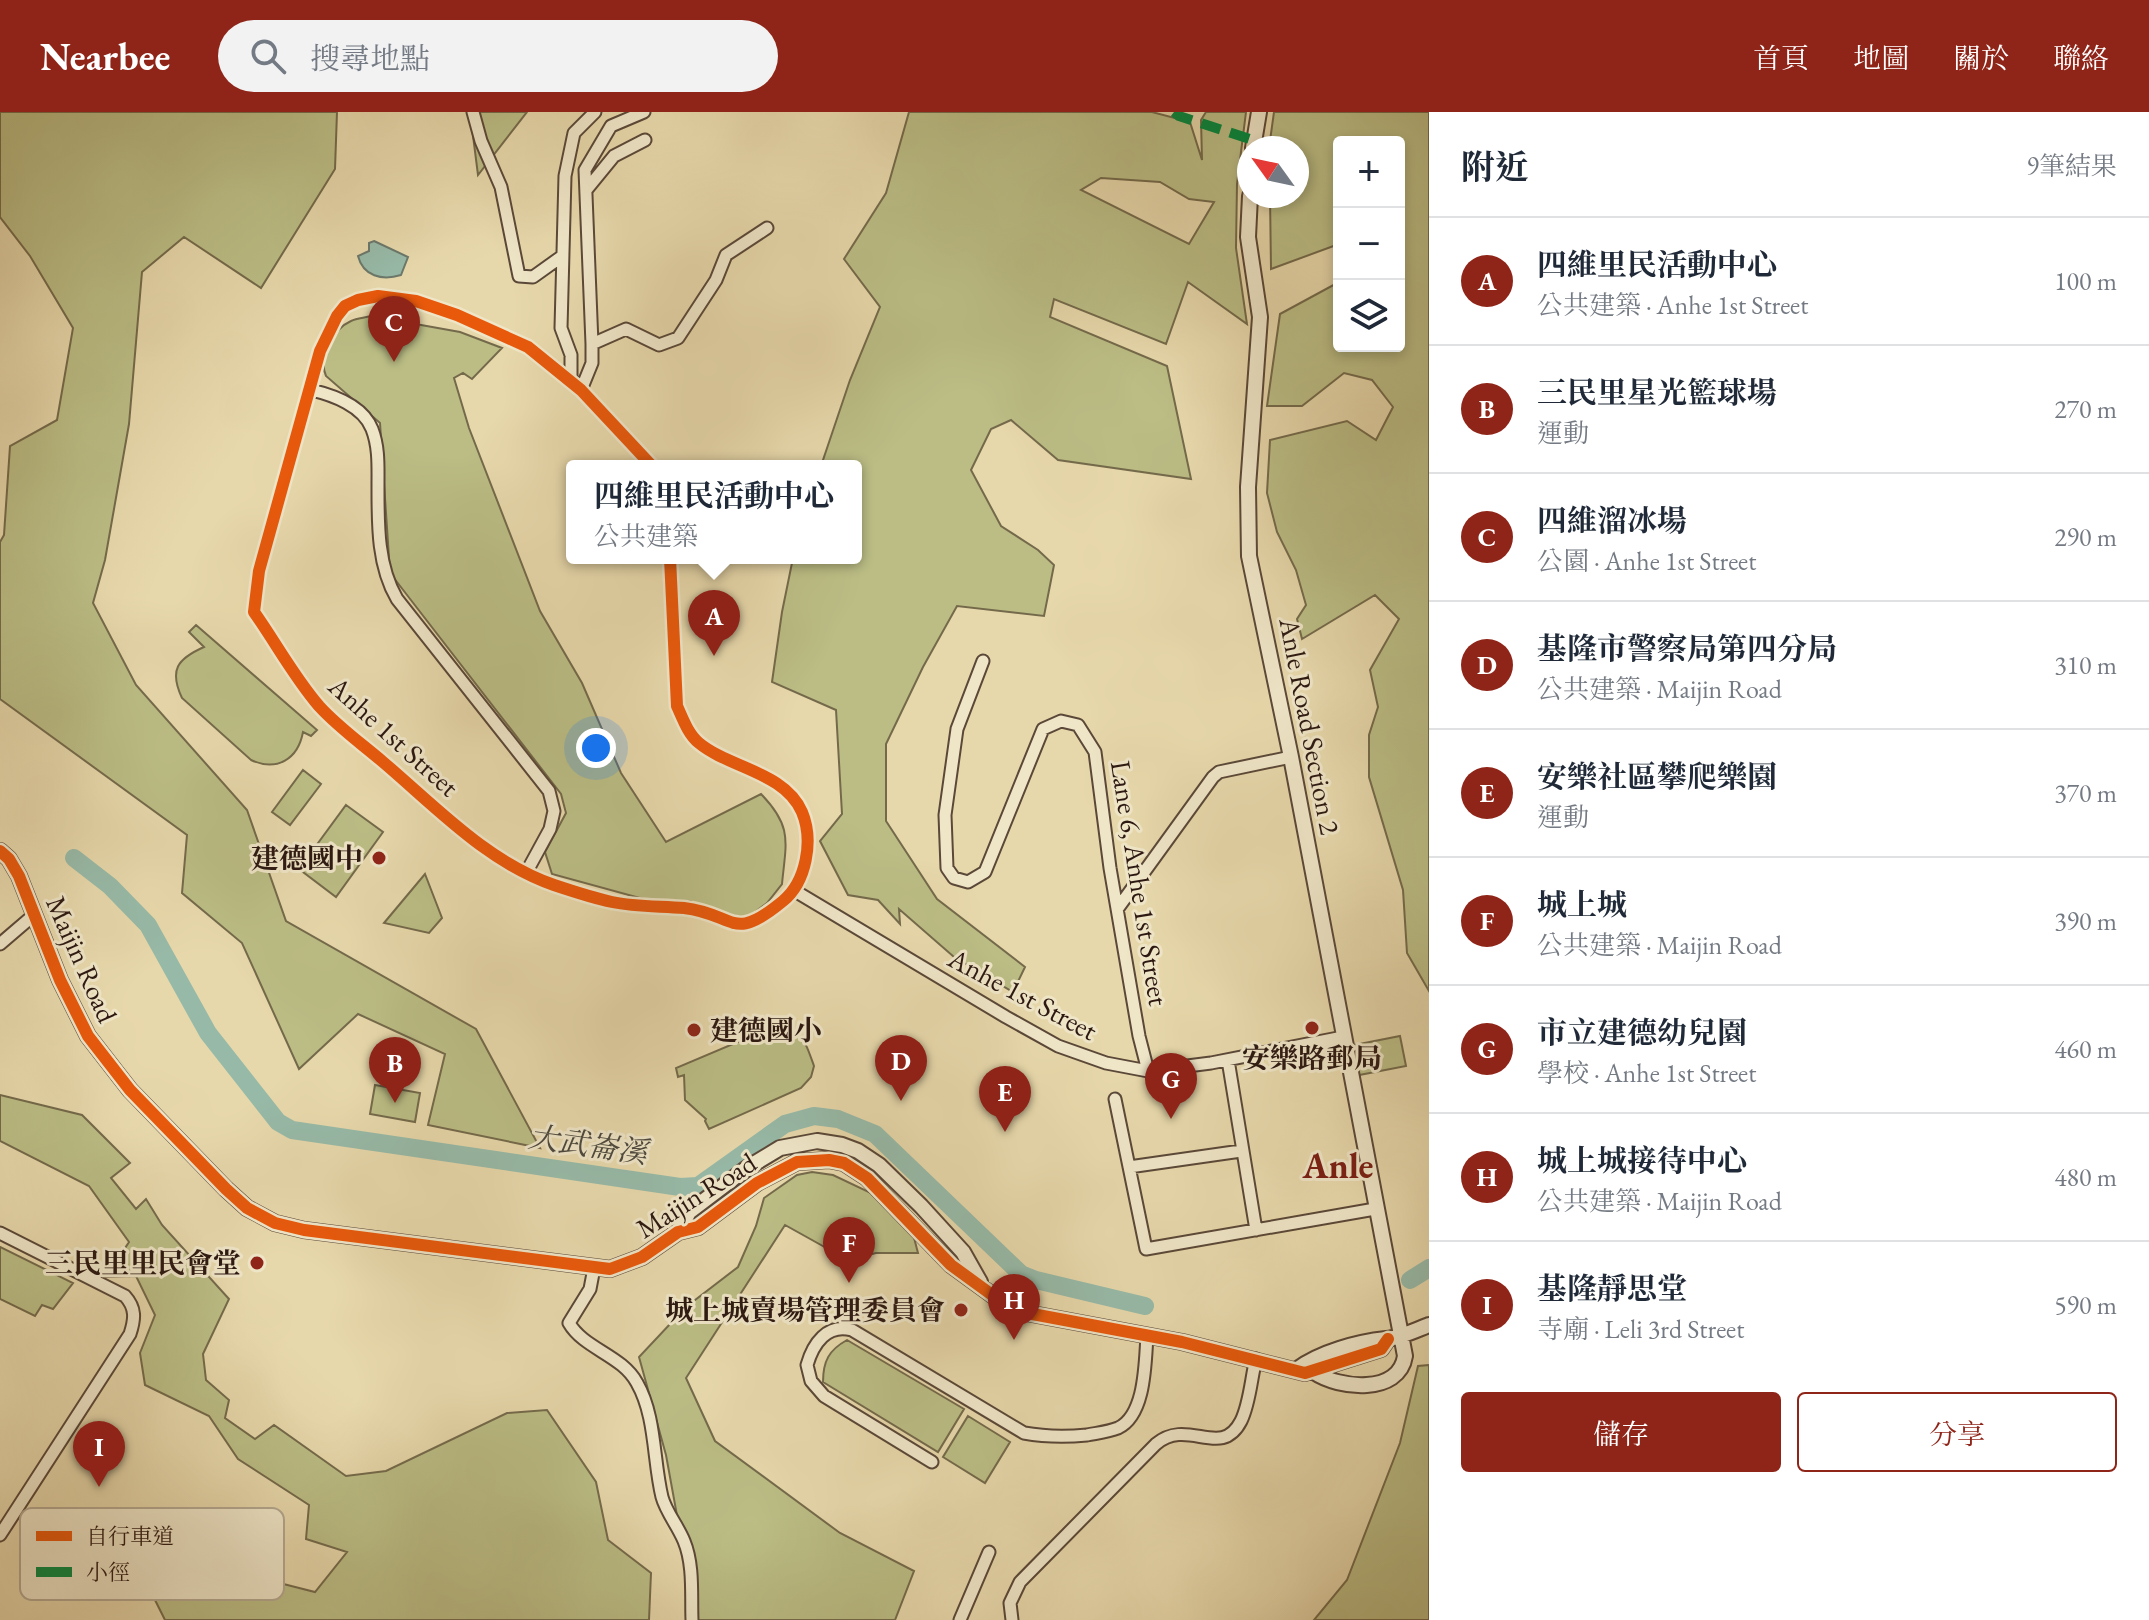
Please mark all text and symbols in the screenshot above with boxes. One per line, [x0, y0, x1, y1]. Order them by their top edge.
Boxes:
search box [218, 20, 778, 92]
text: Nearbee [40, 32, 170, 81]
icon: search [246, 34, 290, 78]
text: 搜尋地點 [310, 39, 430, 78]
text: 首頁 [1753, 40, 1809, 76]
text: 地圖 [1853, 40, 1909, 76]
text: 關於 [1953, 40, 2009, 76]
text: 聯絡 [2053, 40, 2109, 76]
north arrow [1237, 136, 1309, 208]
map controls [1333, 136, 1405, 352]
button: + [1333, 136, 1405, 208]
text: 附近 [1461, 145, 1529, 189]
text: 9筆結果 [2027, 149, 2117, 183]
button: − [1333, 208, 1405, 280]
text: 四維里民活動中心 [1537, 245, 1777, 284]
text: A [1478, 264, 1496, 298]
text: 100 m [2054, 264, 2117, 298]
button: layers [1333, 280, 1405, 352]
text: 公共建築 · Anhe 1st Street [1537, 288, 1808, 322]
pin: C [368, 296, 420, 362]
text: 三民里星光籃球場 [1537, 373, 1777, 412]
text: B [1479, 392, 1495, 426]
text: 270 m [2054, 392, 2117, 426]
text: 運動 [1537, 416, 1589, 450]
popup [566, 460, 862, 564]
text: 四維里民活動中心 [594, 476, 834, 515]
text: 四維溜冰場 [1537, 501, 1687, 540]
text: 公共建築 [594, 519, 698, 553]
text: C [1478, 520, 1496, 554]
text: 290 m [2054, 520, 2117, 554]
text: 公園 · Anhe 1st Street [1537, 544, 1756, 578]
pin: A [688, 590, 740, 656]
street label: Anle Road Section 2 [1271, 614, 1349, 838]
text: 基隆市警察局第四分局 [1537, 629, 1837, 668]
text: D [1477, 648, 1497, 682]
text: 310 m [2054, 648, 2117, 682]
street label: Anhe 1st Street [320, 667, 467, 804]
text: 公共建築 · Maijin Road [1537, 672, 1782, 706]
your location [576, 728, 616, 768]
text: 安樂社區攀爬樂園 [1537, 757, 1777, 796]
street label: Lane 6, Anhe 1st Street [1103, 758, 1177, 1008]
text: E [1480, 776, 1494, 810]
text: 370 m [2054, 776, 2117, 810]
text: 運動 [1537, 800, 1589, 834]
place label: 建德國中 [251, 840, 363, 876]
marker: 建德國中 [370, 849, 388, 867]
text: 城上城 [1537, 885, 1627, 924]
street label: Maijin Road [38, 890, 126, 1029]
text: F [1480, 904, 1494, 938]
text: 390 m [2054, 904, 2117, 938]
text: 公共建築 · Maijin Road [1537, 928, 1782, 962]
street label: Anhe 1st Street [941, 939, 1104, 1048]
place label: 建德國小 [710, 1012, 822, 1048]
text: 市立建德幼兒園 [1537, 1013, 1747, 1052]
marker: 安樂路郵局 [1303, 1019, 1321, 1037]
marker: 建德國小 [685, 1021, 703, 1039]
text: G [1478, 1032, 1496, 1066]
text: 460 m [2054, 1032, 2117, 1066]
pin: D [875, 1035, 927, 1101]
pin: B [369, 1037, 421, 1103]
place label: 安樂路郵局 [1242, 1040, 1382, 1076]
pin: G [1145, 1053, 1197, 1119]
text: 學校 · Anhe 1st Street [1537, 1056, 1756, 1090]
pin: E [979, 1066, 1031, 1132]
water label: 大武崙溪 [526, 1117, 653, 1173]
text: 城上城接待中心 [1537, 1141, 1747, 1180]
district label: Anle [1302, 1142, 1373, 1189]
street label: Maijin Road [629, 1144, 763, 1246]
text: H [1477, 1160, 1497, 1194]
text: 480 m [2054, 1160, 2117, 1194]
text: 公共建築 · Maijin Road [1537, 1184, 1782, 1218]
pin: F [823, 1217, 875, 1283]
place label: 三民里里民會堂 [45, 1245, 241, 1281]
marker: 三民里里民會堂 [248, 1254, 266, 1272]
text: 基隆靜思堂 [1537, 1269, 1687, 1308]
pin: H [988, 1274, 1040, 1340]
text: I [1482, 1288, 1492, 1322]
text: 590 m [2054, 1288, 2117, 1322]
place label: 城上城賣場管理委員會 [665, 1292, 945, 1328]
marker: 城上城賣場管理委員會 [952, 1301, 970, 1319]
text: 寺廟 · Leli 3rd Street [1537, 1312, 1744, 1346]
button: 儲存 [1461, 1392, 1781, 1472]
button: 分享 [1797, 1392, 2117, 1472]
pin: I [73, 1421, 125, 1487]
legend [20, 1508, 284, 1600]
text: 自行車道 [86, 1522, 174, 1551]
text: 小徑 [86, 1558, 130, 1587]

